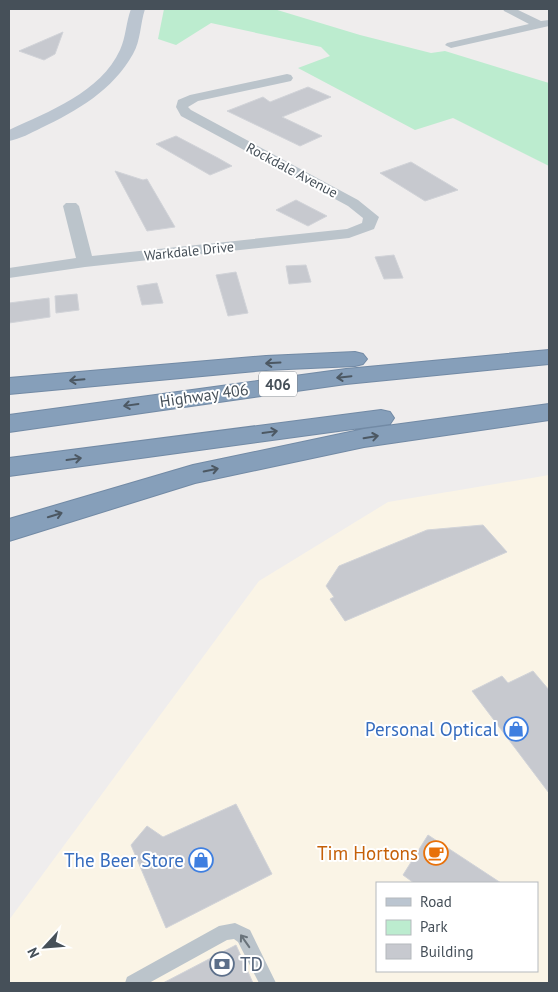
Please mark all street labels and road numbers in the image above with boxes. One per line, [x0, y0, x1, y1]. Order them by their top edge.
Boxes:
street label: Rockdale Avenue [243, 138, 341, 202]
street label: Warkdale Drive [143, 237, 235, 265]
road number: 406 [259, 372, 297, 396]
street label: Highway 406 [158, 379, 250, 411]

